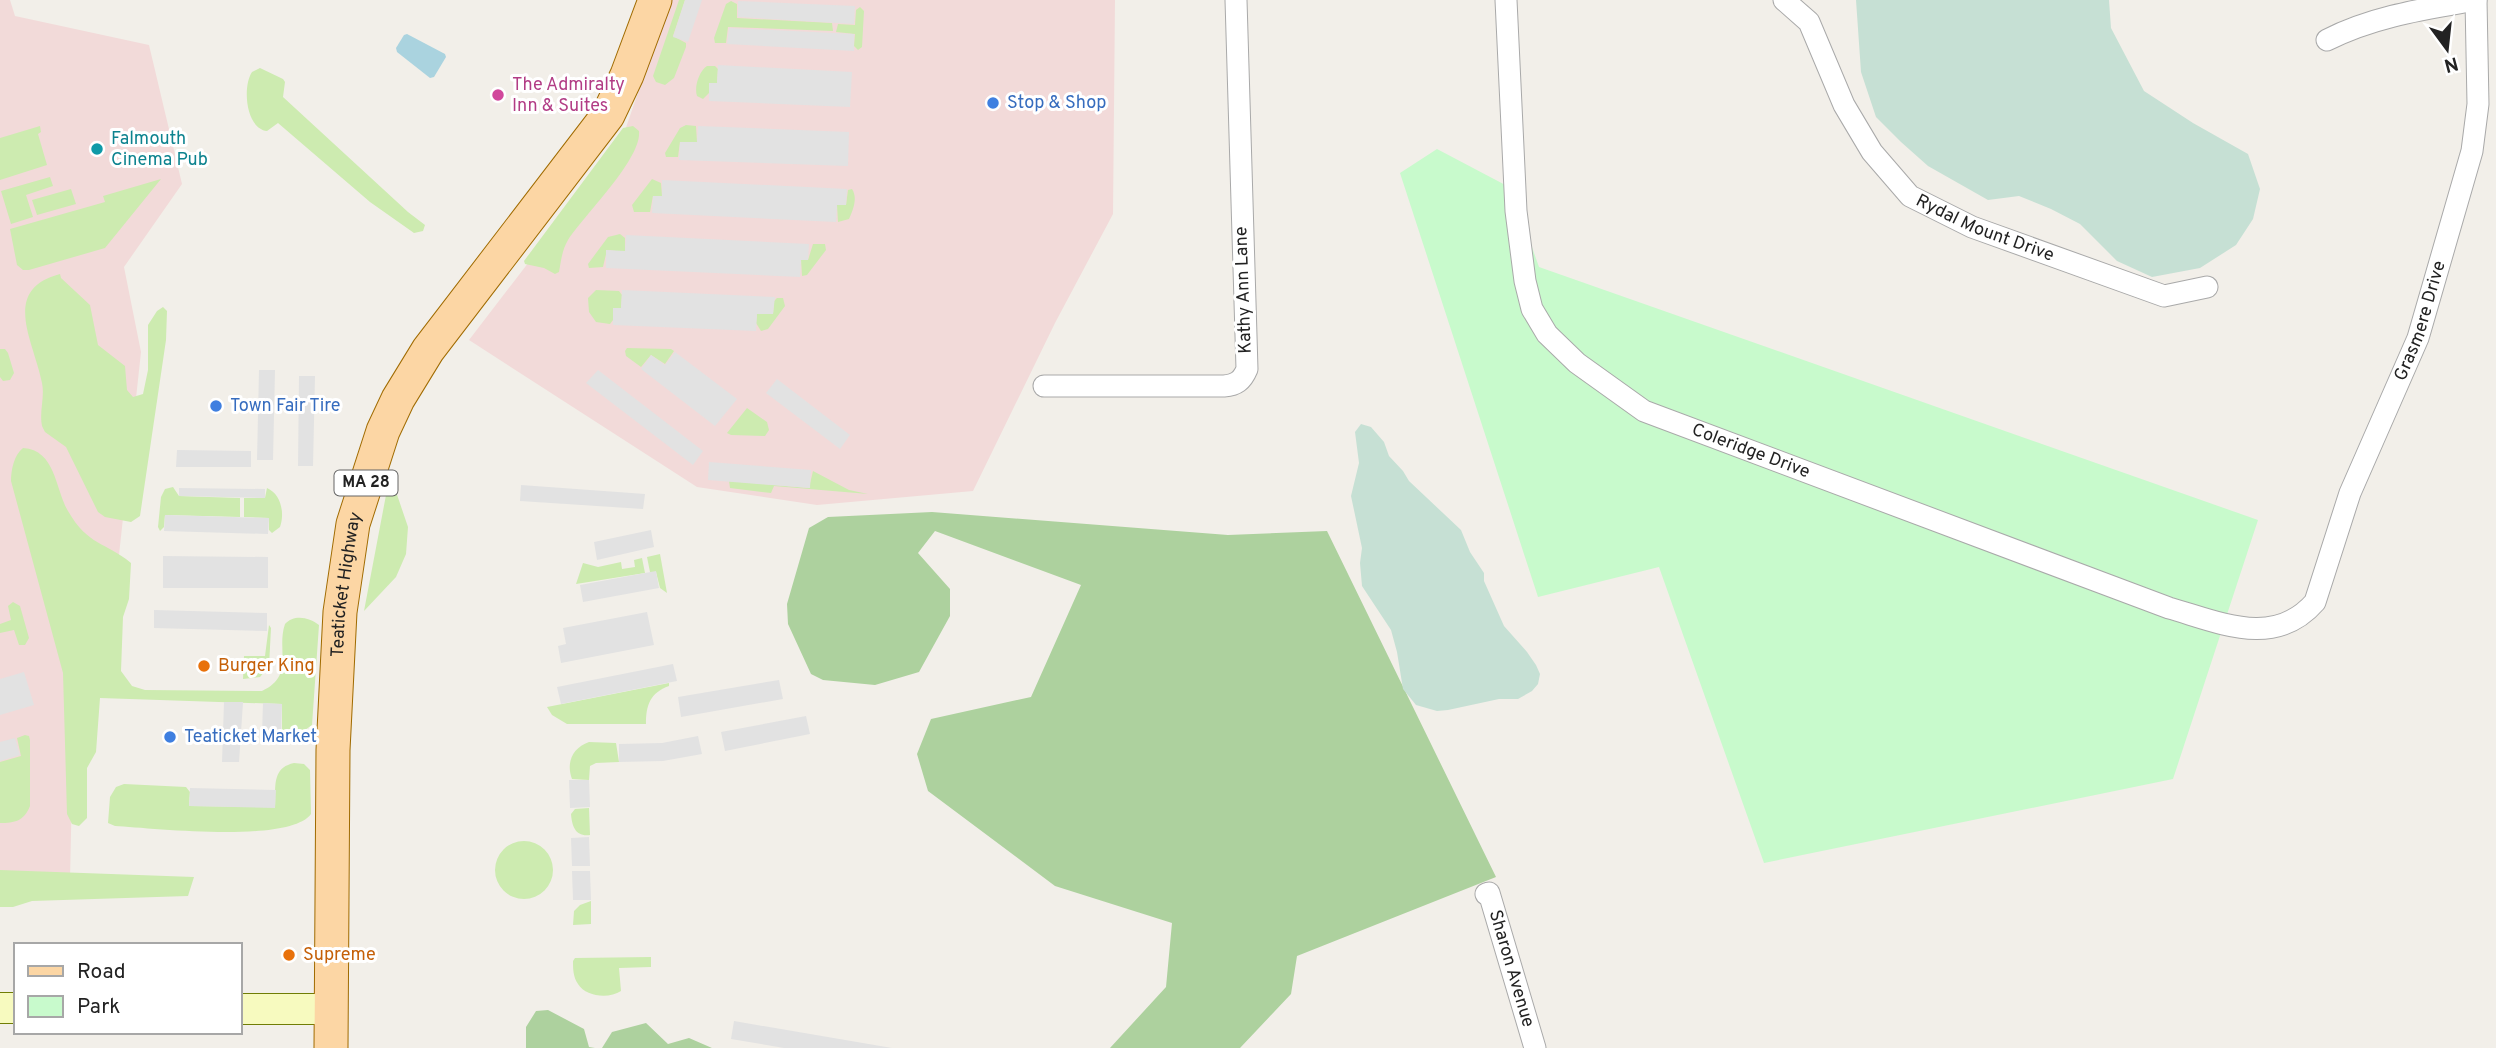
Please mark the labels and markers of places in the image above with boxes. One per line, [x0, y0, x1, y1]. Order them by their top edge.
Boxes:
place label: The Admiralty Inn & Suites [512, 74, 625, 118]
marker: The Admiralty Inn & Suites [490, 87, 506, 103]
place label: Stop & Shop [1007, 92, 1106, 115]
marker: Stop & Shop [985, 95, 1001, 111]
place label: Falmouth Cinema Pub [111, 128, 208, 172]
marker: Falmouth Cinema Pub [89, 141, 105, 157]
place label: Town Fair Tire [230, 395, 341, 418]
marker: Town Fair Tire [208, 398, 224, 414]
place label: Burger King [218, 655, 315, 678]
marker: Burger King [196, 658, 212, 674]
place label: Teaticket Market [184, 726, 317, 749]
marker: Teaticket Market [162, 729, 178, 745]
place label: Supreme [303, 944, 376, 967]
marker: Supreme [281, 947, 297, 963]

